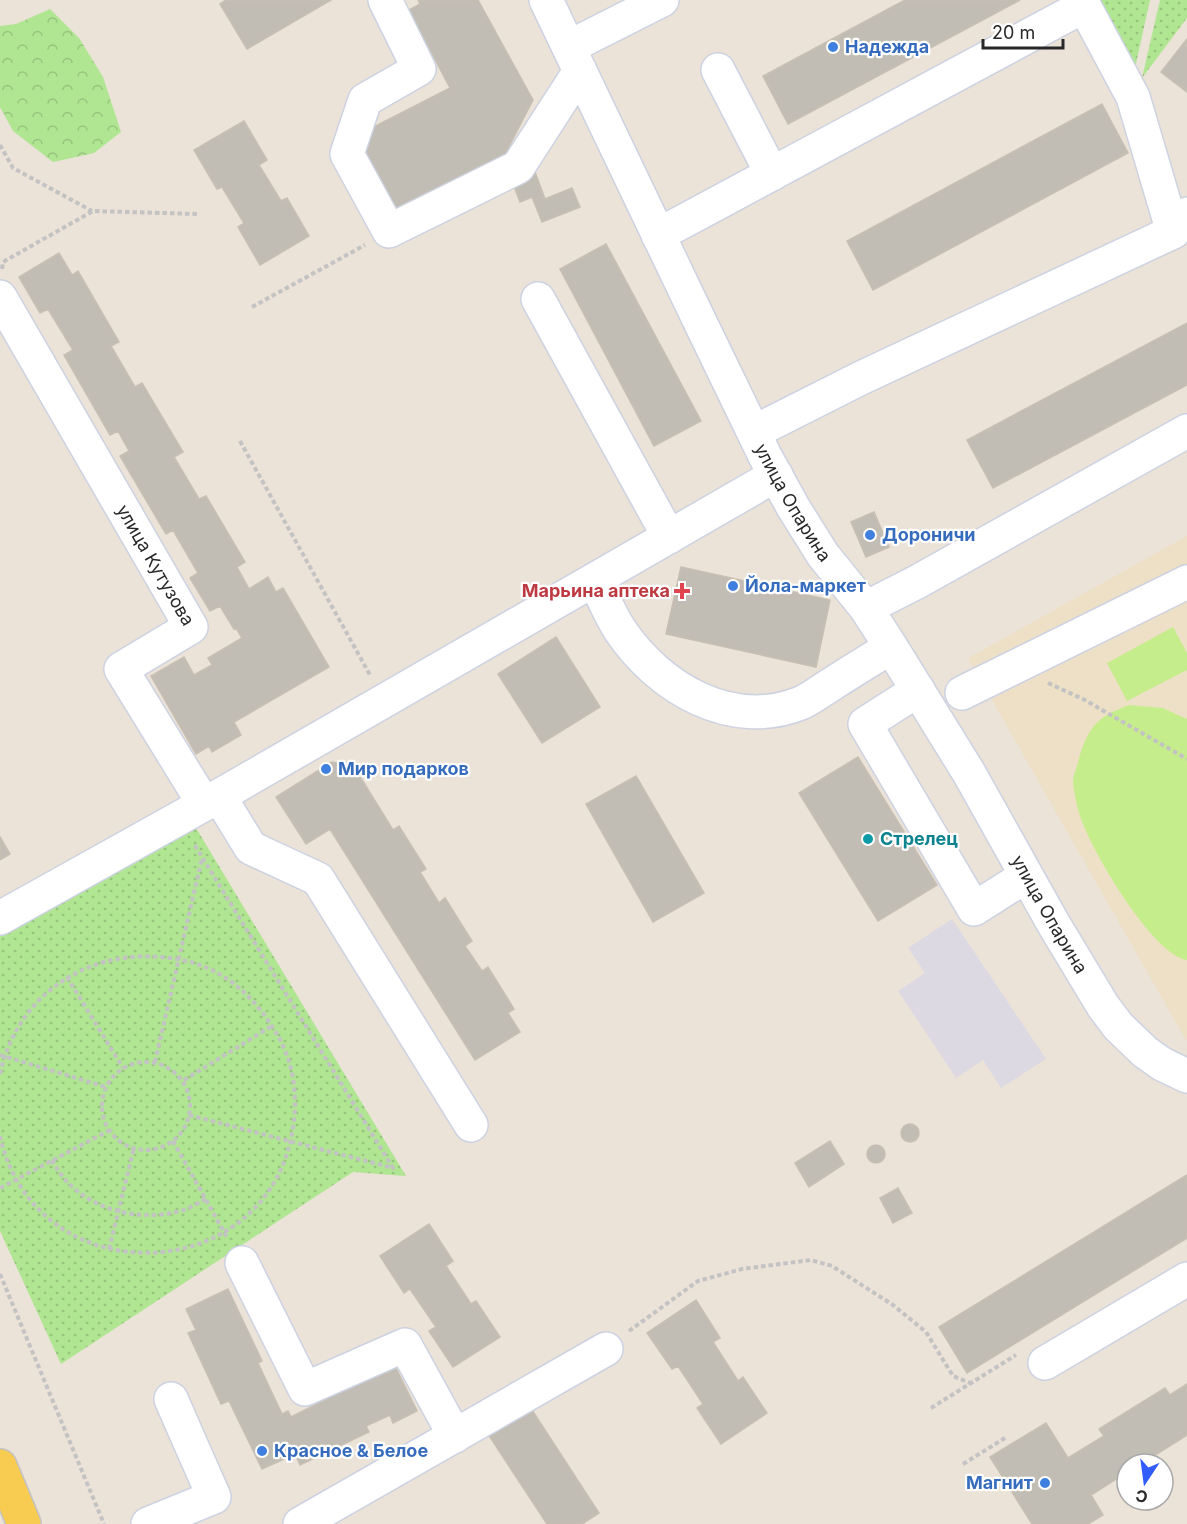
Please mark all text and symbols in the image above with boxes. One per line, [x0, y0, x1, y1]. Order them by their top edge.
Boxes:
scale bar [983, 12, 1062, 50]
text: 20 m [992, 22, 1035, 43]
place label: Надежда [845, 36, 929, 57]
marker: Надежда [826, 40, 840, 54]
street label: улица Опарина [751, 440, 835, 566]
street label: улица Кутузова [112, 501, 199, 629]
place label: Дороничи [882, 524, 976, 545]
marker: Дороничи [863, 528, 877, 542]
place label: Йола-маркет [745, 575, 866, 596]
marker: Йола-маркет [726, 579, 740, 593]
place label: Марьина аптека [522, 580, 670, 601]
marker: Марьина аптека [675, 584, 689, 598]
place label: Мир подарков [338, 758, 469, 779]
marker: Мир подарков [319, 762, 333, 776]
place label: Стрелец [880, 828, 958, 849]
marker: Стрелец [861, 832, 875, 846]
street label: улица Опарина [1007, 851, 1092, 977]
place label: Красное & Белое [274, 1440, 428, 1461]
marker: Красное & Белое [255, 1444, 269, 1458]
north arrow [1115, 1452, 1175, 1512]
place label: Магнит [966, 1472, 1033, 1493]
marker: Магнит [1038, 1476, 1052, 1490]
text: С [1133, 1486, 1150, 1508]

